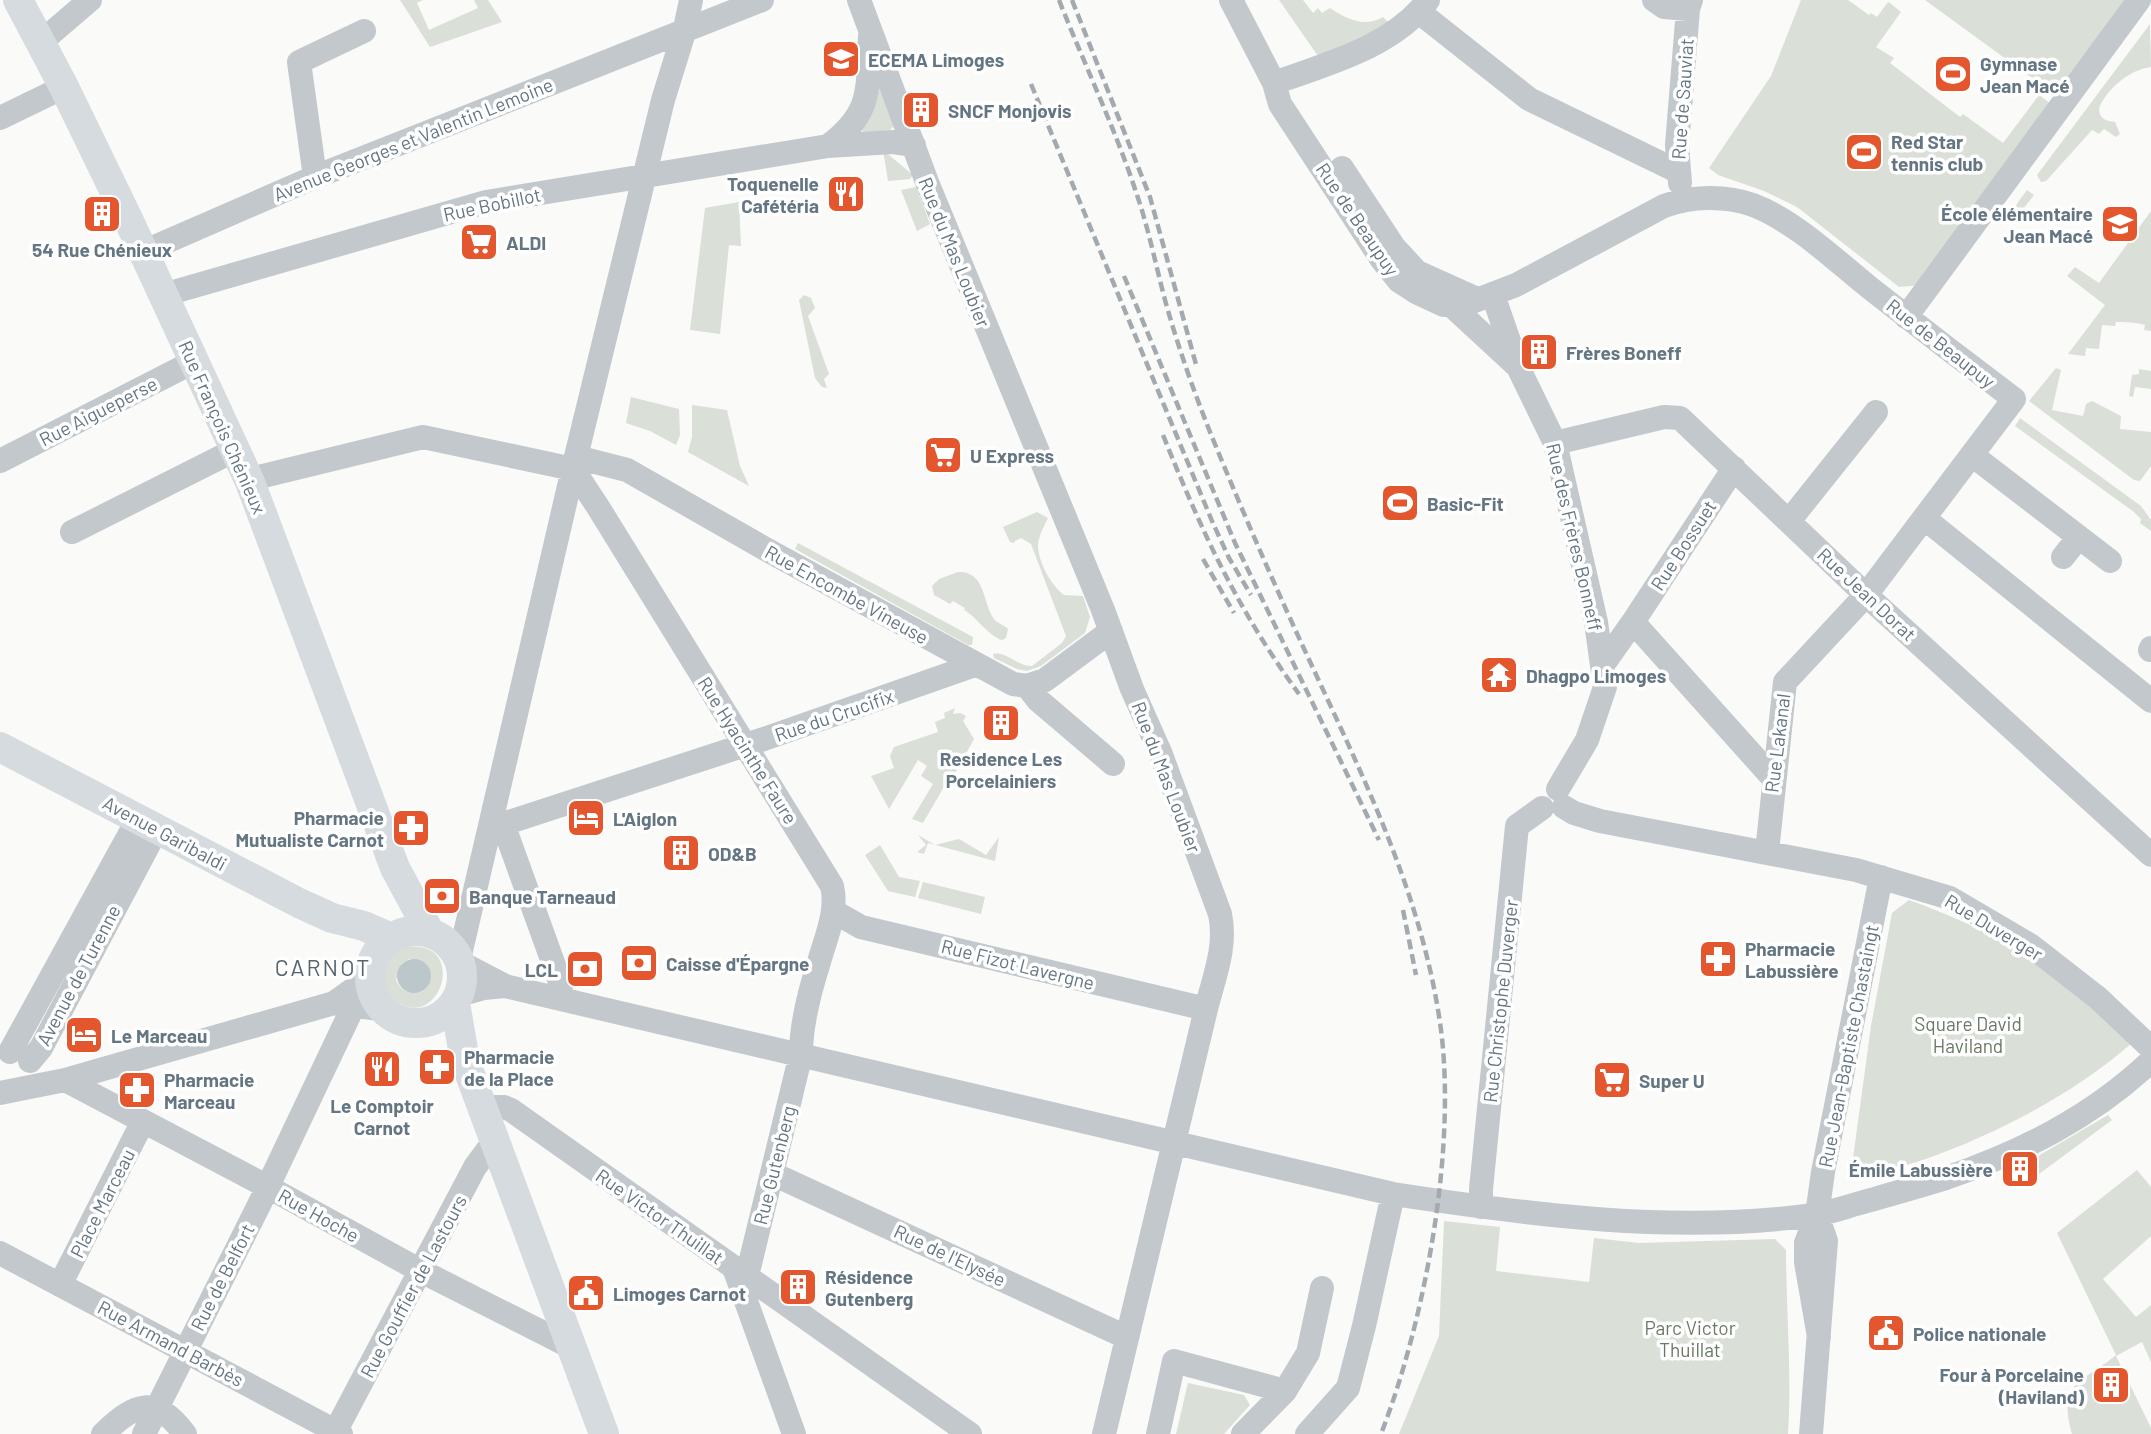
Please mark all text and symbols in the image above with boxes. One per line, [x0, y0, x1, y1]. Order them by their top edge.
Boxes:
school or university icon: ECEMA Limoges [820, 38, 862, 80]
street label: Rue de Sauviat [1666, 38, 1698, 160]
place label: ECEMA Limoges [868, 48, 1004, 71]
place label: Gymnase Jean Macé [1980, 52, 2070, 97]
sports icon: Gymnase Jean Macé [1932, 53, 1974, 95]
street label: Avenue Georges et Valentin Lemoine [270, 72, 556, 206]
building icon: SNCF Monjovis [900, 89, 942, 131]
place label: SNCF Monjovis [948, 99, 1072, 122]
place label: Red Star tennis club [1891, 130, 1983, 175]
sports icon: Red Star tennis club [1843, 131, 1885, 173]
street label: Rue de Beaupuy [1312, 158, 1404, 280]
place label: Toquenelle Cafétéria [727, 172, 819, 217]
restaurant icon: Toquenelle Cafétéria [825, 173, 867, 215]
street label: Rue du Mas Loubier [914, 174, 996, 331]
street label: Rue Bobillot [441, 182, 543, 226]
building icon: 54 Rue Chénieux [81, 193, 123, 235]
place label: École élémentaire Jean Macé [1941, 202, 2093, 247]
school or university icon: École élémentaire Jean Macé [2099, 203, 2141, 245]
supermarket icon: ALDI [458, 221, 500, 263]
place label: ALDI [506, 231, 546, 254]
place label: 54 Rue Chénieux [32, 238, 172, 261]
street label: Rue de Beaupuy [1882, 294, 2000, 393]
building icon: Frères Boneff [1518, 331, 1560, 373]
street label: Rue François Chénieux [174, 337, 272, 517]
place label: Frères Boneff [1566, 341, 1682, 364]
street label: Rue Aigueperse [35, 371, 161, 451]
supermarket icon: U Express [922, 434, 964, 476]
street label: Rue des Frères Bonneff [1542, 441, 1608, 633]
place label: U Express [970, 444, 1054, 467]
sports icon: Basic-Fit [1379, 482, 1421, 524]
place label: Basic-Fit [1427, 492, 1504, 515]
street label: Rue Bossuet [1645, 495, 1721, 595]
street label: Rue Encombe Vineuse [761, 540, 933, 648]
street label: Rue Jean Dorat [1813, 543, 1921, 645]
temple icon: Dhagpo Limoges [1478, 654, 1520, 696]
place label: Dhagpo Limoges [1526, 664, 1666, 687]
street label: Rue Hyacinthe Faure [693, 672, 803, 828]
street label: Rue du Crucifix [772, 684, 896, 746]
street label: Rue Lakanal [1760, 692, 1794, 794]
street label: Rue du Mas Loubier [1128, 698, 1206, 856]
building icon: Residence Les Porcelainiers [980, 702, 1022, 744]
place label: Residence Les Porcelainiers [940, 747, 1062, 792]
street label: Avenue Garibaldi [99, 791, 231, 875]
hotel icon: L'Aiglon [565, 797, 607, 839]
place label: Pharmacie Mutualiste Carnot [236, 806, 384, 851]
pharmacy icon: Pharmacie Mutualiste Carnot [390, 807, 432, 849]
place label: L'Aiglon [613, 807, 677, 830]
building icon: OD&B [660, 832, 702, 874]
place label: OD&B [708, 842, 757, 865]
bank icon: Banque Tarneaud [421, 875, 463, 917]
place label: Banque Tarneaud [469, 885, 616, 908]
street label: Rue Duverger [1941, 889, 2047, 965]
street label: Rue Christophe Duverger [1478, 898, 1522, 1104]
street label: Avenue de Turenne [31, 901, 125, 1049]
street label: Rue Jean-Baptiste Chastaingt [1813, 923, 1883, 1169]
street label: Rue Fizot Lavergne [939, 934, 1097, 994]
place label: Pharmacie Labussière [1745, 937, 1839, 982]
pharmacy icon: Pharmacie Labussière [1697, 938, 1739, 980]
bank icon: Caisse d'Épargne [618, 942, 660, 984]
bank icon: LCL [564, 948, 606, 990]
place label: Caisse d'Épargne [666, 952, 809, 975]
district label: CARNOT [275, 953, 371, 981]
place label: LCL [525, 958, 558, 981]
park label: Square David Haviland [1914, 1012, 2022, 1057]
hotel icon: Le Marceau [63, 1014, 105, 1056]
place label: Le Marceau [111, 1024, 207, 1047]
place label: Pharmacie de la Place [464, 1045, 554, 1090]
pharmacy icon: Pharmacie de la Place [416, 1046, 458, 1088]
restaurant icon: Le Comptoir Carnot [361, 1048, 403, 1090]
supermarket icon: Super U [1591, 1059, 1633, 1101]
place label: Pharmacie Marceau [164, 1068, 254, 1113]
pharmacy icon: Pharmacie Marceau [116, 1069, 158, 1111]
place label: Super U [1639, 1069, 1705, 1092]
place label: Le Comptoir Carnot [330, 1094, 435, 1139]
street label: Rue Gutenberg [748, 1103, 800, 1227]
street label: Place Marceau [65, 1145, 139, 1261]
building icon: Émile Labussière [1999, 1148, 2041, 1190]
place label: Émile Labussière [1849, 1158, 1993, 1181]
street label: Rue Victor Thuillat [592, 1163, 728, 1269]
street label: Rue Hoche [275, 1183, 363, 1247]
street label: Rue Gouffier de Lastours [355, 1191, 471, 1381]
street label: Rue de l'Elysée [891, 1219, 1009, 1291]
street label: Rue de Belfort [185, 1220, 259, 1334]
place label: Résidence Gutenberg [825, 1265, 913, 1310]
building icon: Résidence Gutenberg [777, 1266, 819, 1308]
public building icon: Limoges Carnot [565, 1272, 607, 1314]
place label: Limoges Carnot [613, 1282, 746, 1305]
street label: Rue Armand Barbès [94, 1295, 248, 1391]
public building icon: Police nationale [1865, 1312, 1907, 1354]
park label: Parc Victor Thuillat [1644, 1316, 1736, 1361]
place label: Police nationale [1913, 1322, 2046, 1345]
place label: Four à Porcelaine (Haviland) [1940, 1363, 2084, 1408]
building icon: Four à Porcelaine (Haviland) [2090, 1364, 2132, 1406]

